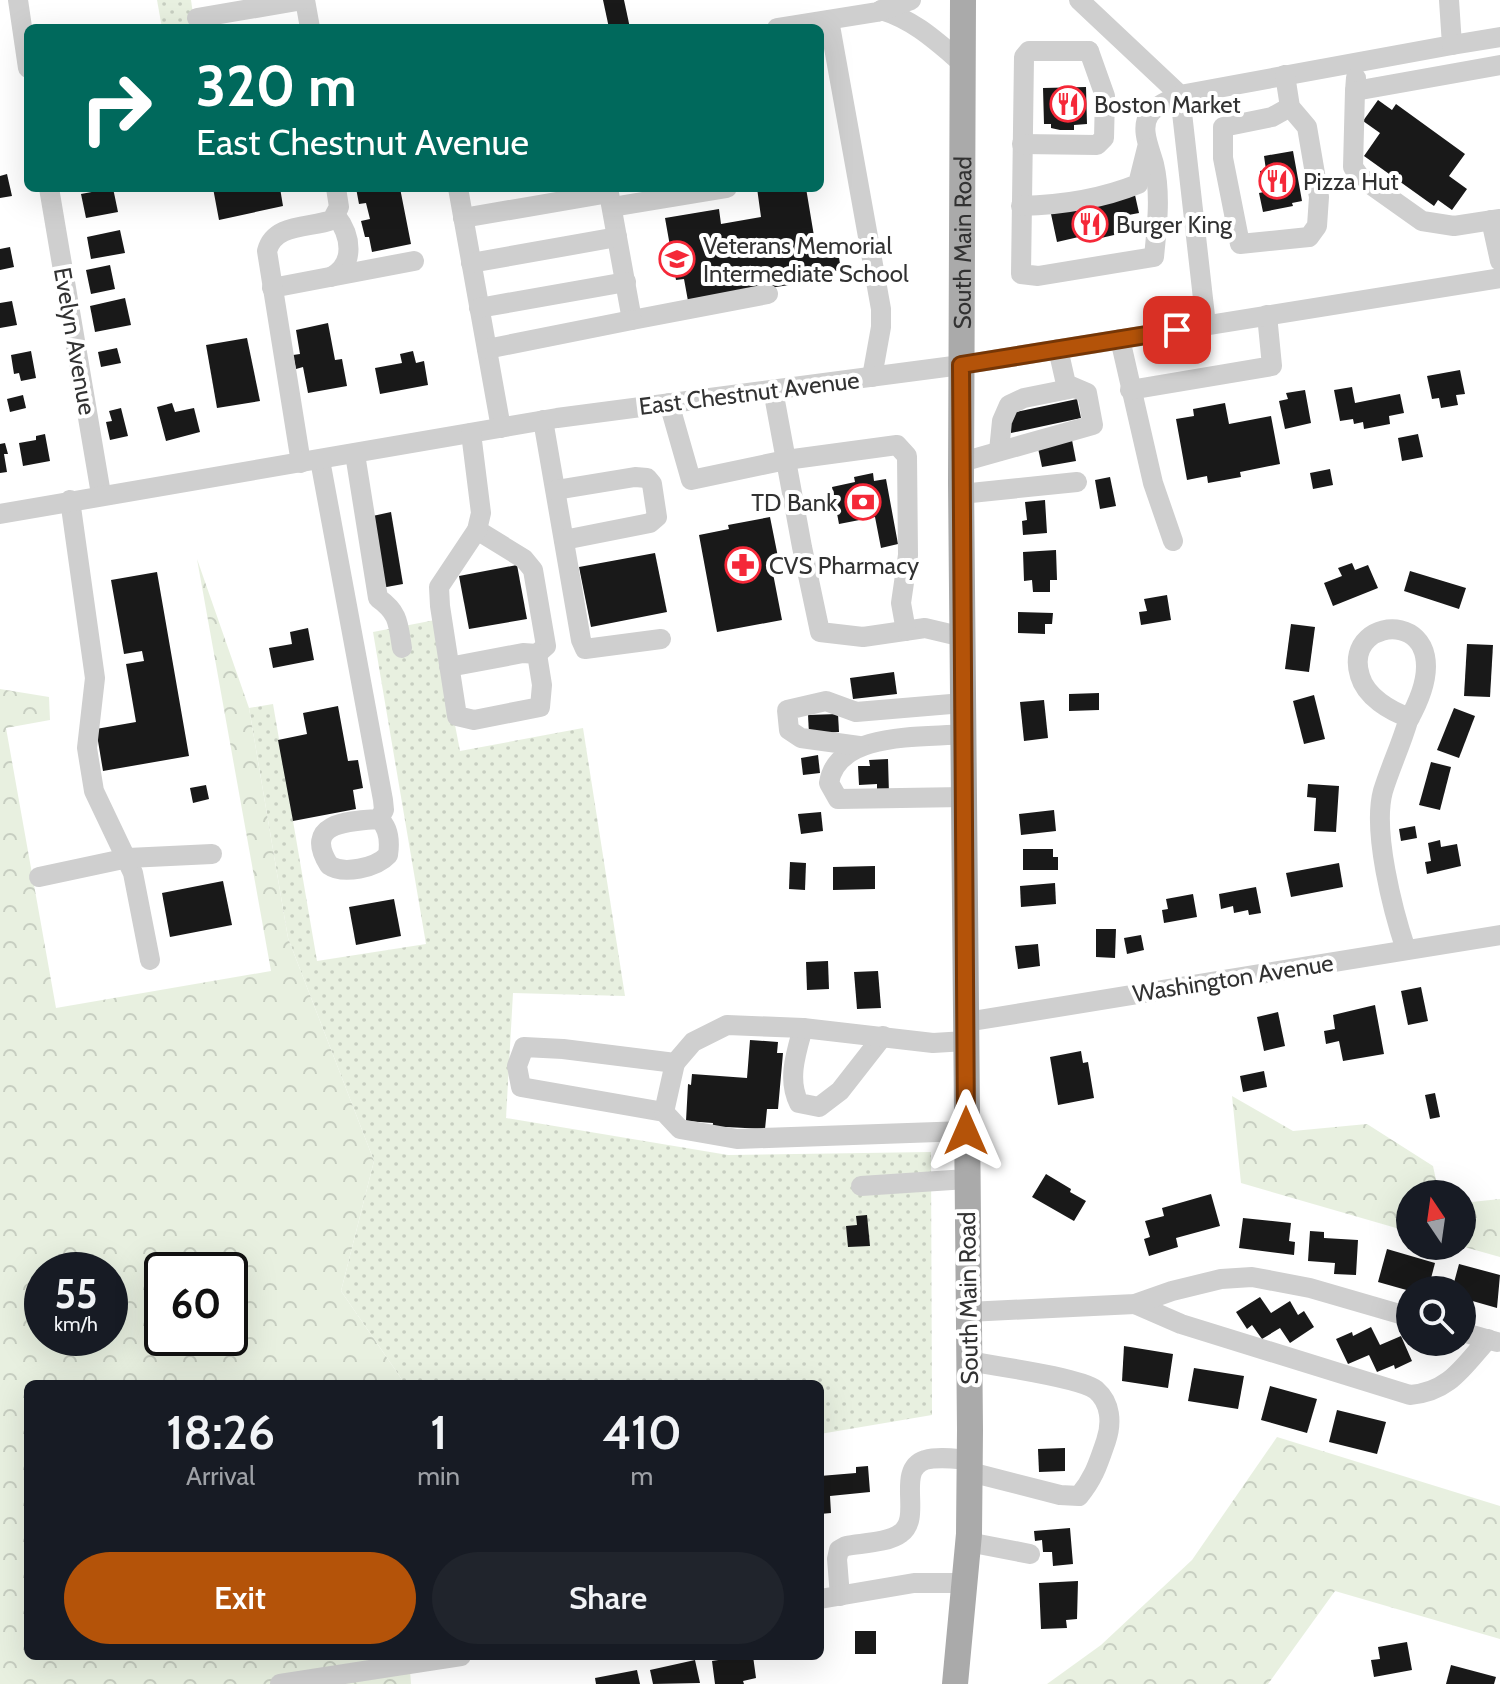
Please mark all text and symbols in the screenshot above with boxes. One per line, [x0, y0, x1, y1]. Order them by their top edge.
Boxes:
text: 320 m [196, 52, 357, 120]
icon: right [64, 56, 168, 160]
restaurant icon: Boston Market [1049, 85, 1087, 123]
place label: Boston Market [1094, 90, 1241, 119]
text: East Chestnut Avenue [196, 120, 529, 164]
street label: South Main Road [947, 156, 977, 329]
restaurant icon: Pizza Hut [1258, 162, 1296, 200]
place label: Pizza Hut [1303, 167, 1399, 196]
restaurant icon: Burger King [1071, 205, 1109, 243]
place label: Burger King [1116, 210, 1233, 239]
place label: Veterans Memorial Intermediate School [703, 231, 909, 288]
school or university icon: Veterans Memorial Intermediate School [658, 240, 696, 278]
street label: Evelyn Avenue [48, 265, 102, 417]
pin [1143, 296, 1211, 364]
icon: arrive [1155, 308, 1199, 352]
street label: East Chestnut Avenue [637, 365, 861, 421]
bank icon: TD Bank [844, 483, 882, 521]
place label: TD Bank [751, 488, 837, 517]
pharmacy icon: CVS Pharmacy [724, 546, 762, 584]
place label: CVS Pharmacy [769, 551, 919, 580]
street label: Washington Avenue [1131, 948, 1335, 1008]
position arrow [924, 1089, 1008, 1173]
north arrow [1396, 1180, 1476, 1260]
map controls [1396, 1180, 1476, 1356]
street label: South Main Road [952, 1211, 984, 1385]
speed limit sign: 60 [144, 1252, 248, 1356]
text: 55 [55, 1269, 97, 1318]
button: search [1396, 1276, 1476, 1356]
text: km/h [54, 1312, 98, 1336]
text: 18:26 [166, 1403, 275, 1461]
text: 1 [430, 1403, 447, 1461]
text: 410 [602, 1403, 682, 1461]
text: Arrival [186, 1460, 255, 1492]
text: min [417, 1460, 460, 1492]
text: m [631, 1460, 653, 1492]
button: Exit [64, 1552, 416, 1644]
button: Share [432, 1552, 784, 1644]

